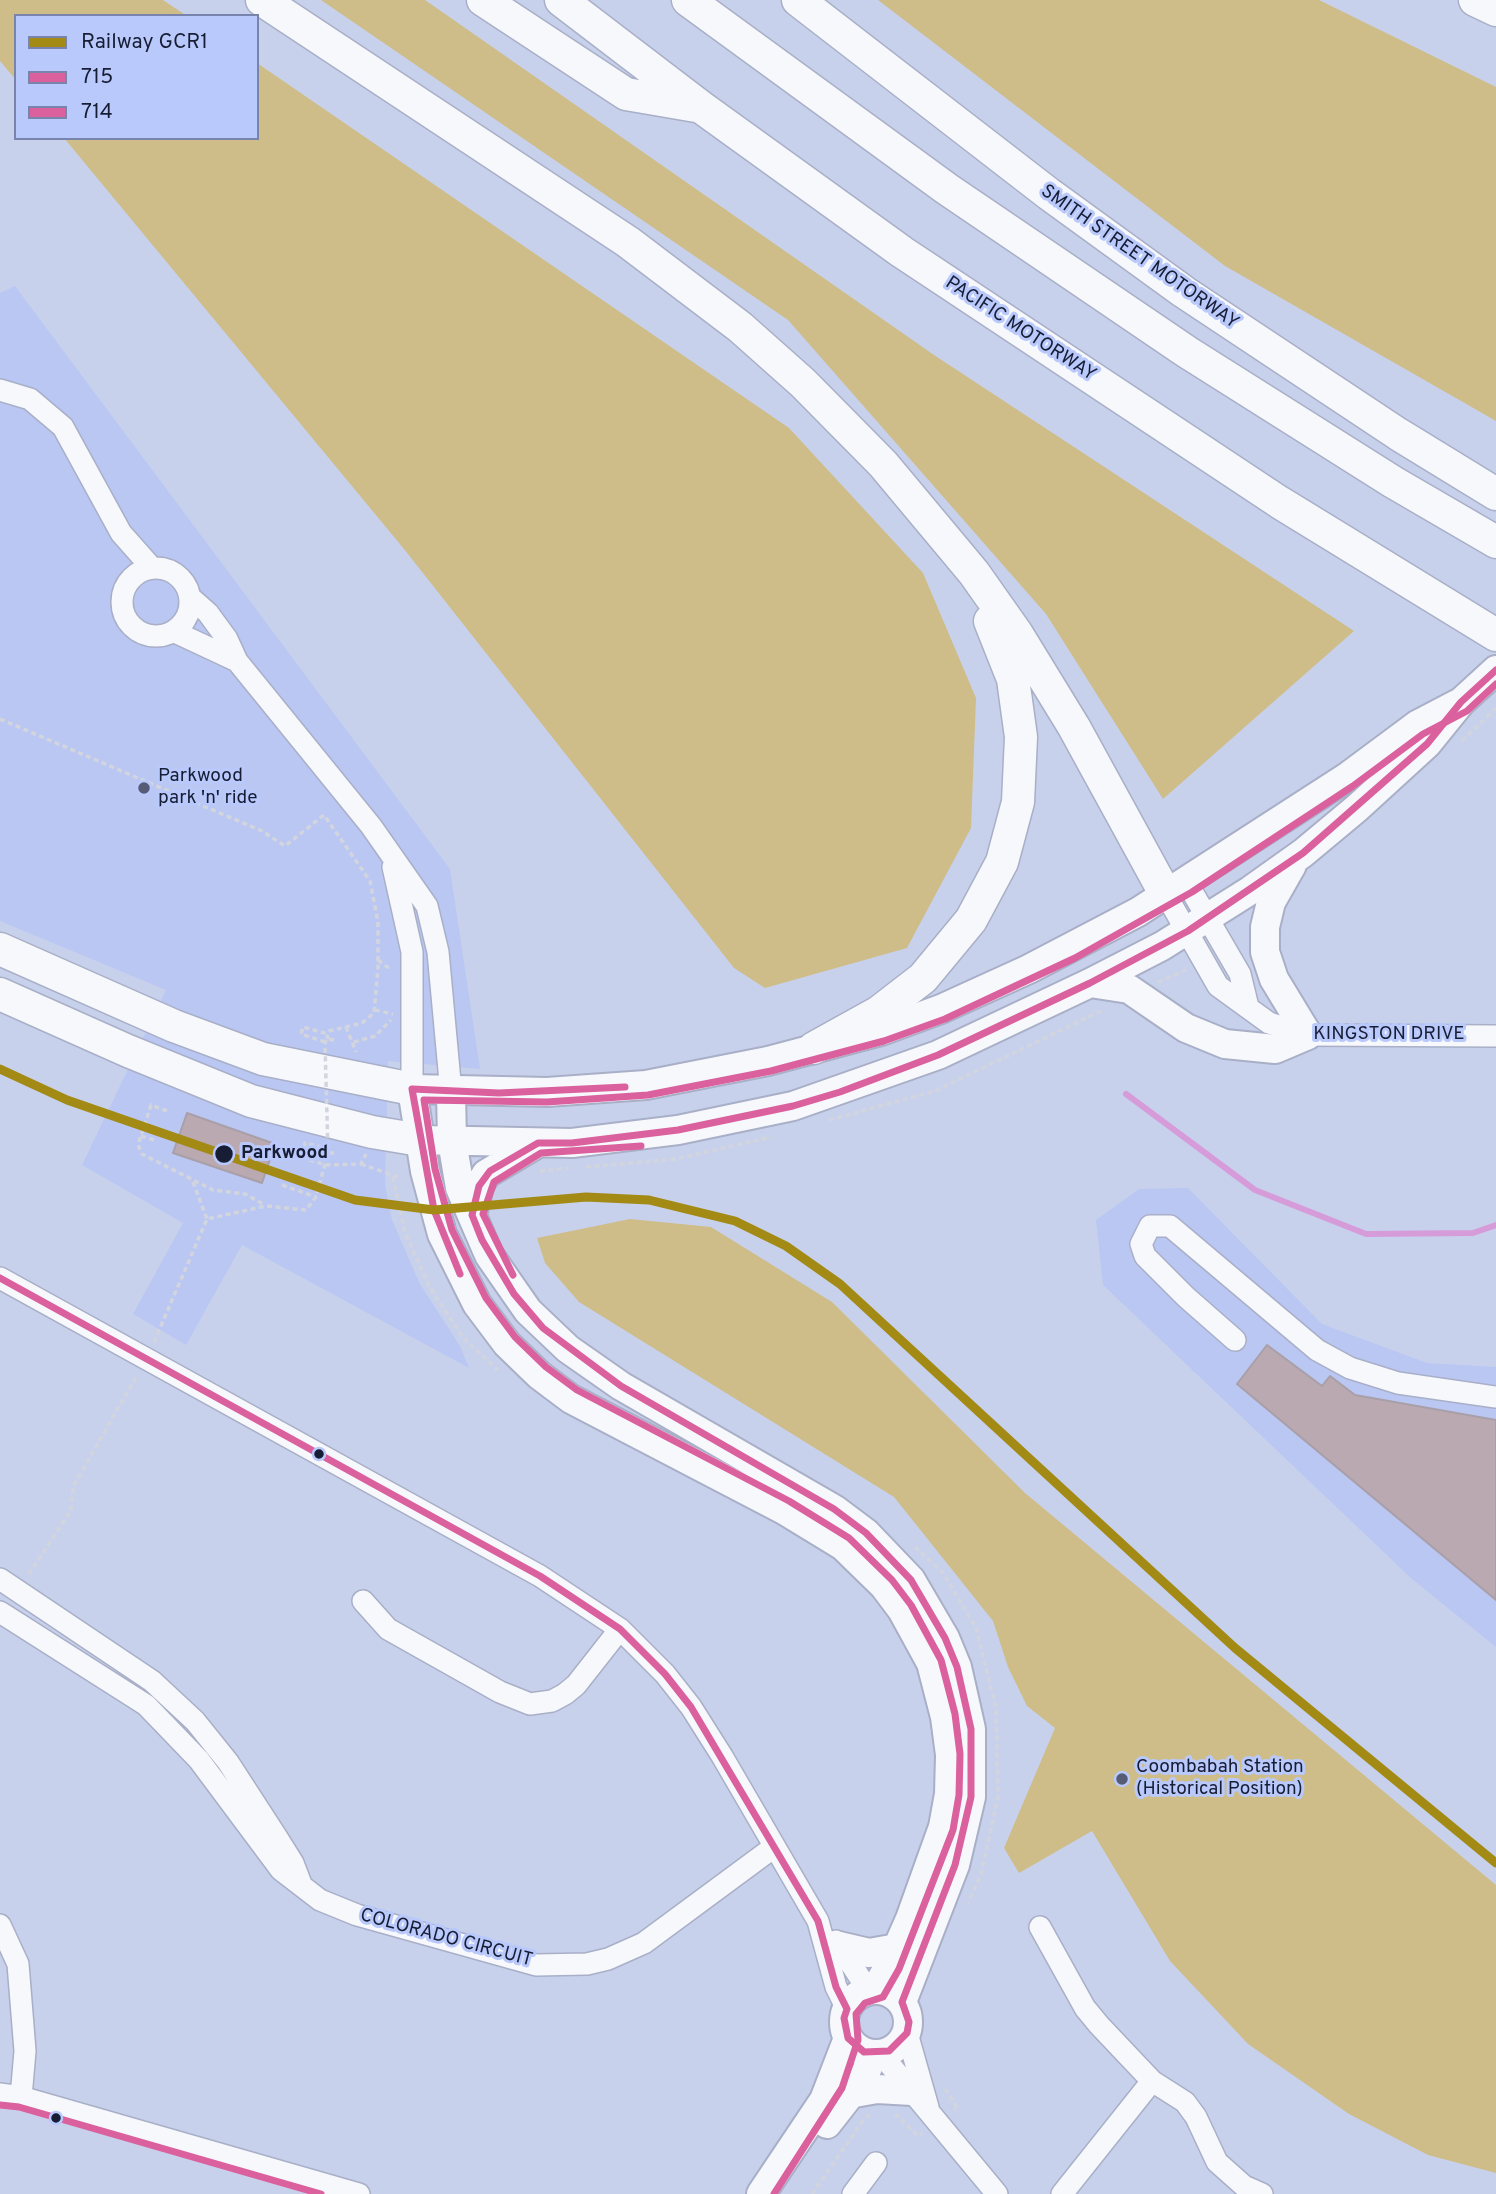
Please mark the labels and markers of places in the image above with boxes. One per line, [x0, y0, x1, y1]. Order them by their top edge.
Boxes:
place label: Parkwood park 'n' ride [158, 766, 257, 810]
marker: Parkwood park 'n' ride [136, 780, 152, 796]
marker: Parkwood [213, 1143, 235, 1165]
place label: Parkwood [241, 1143, 328, 1165]
unlabelled marker [312, 1447, 326, 1461]
place label: Coombabah Station (Historical Position) [1136, 1757, 1304, 1801]
marker: Coombabah Station (Historical Position) [1114, 1771, 1130, 1787]
unlabelled marker [49, 2111, 63, 2125]

